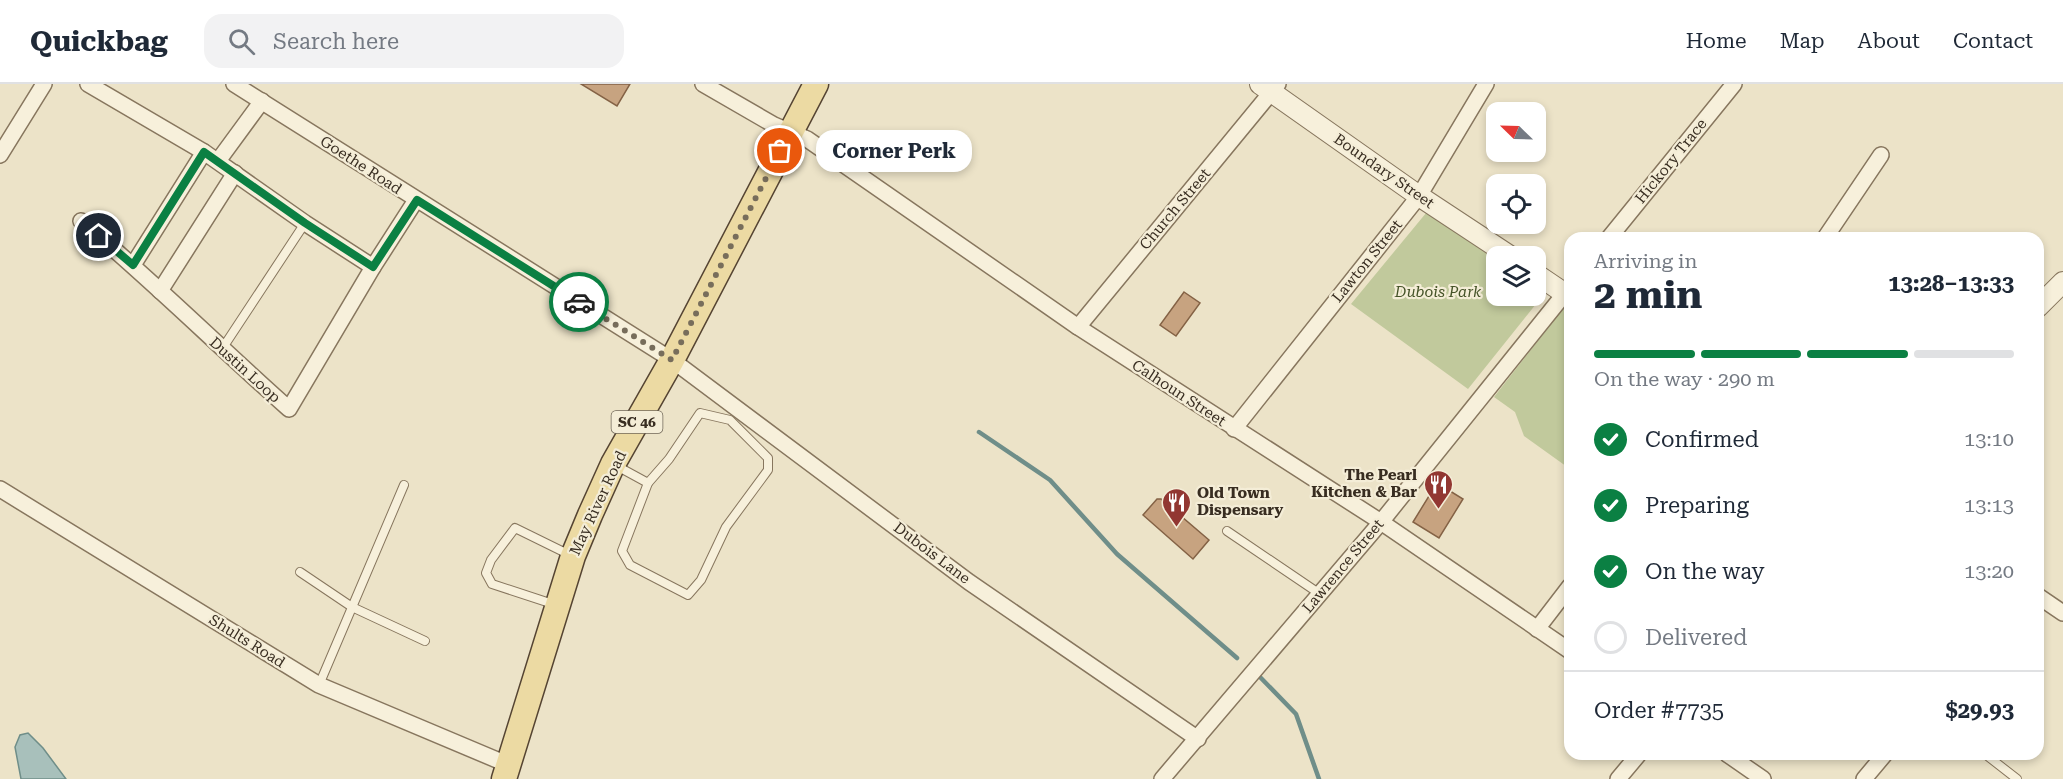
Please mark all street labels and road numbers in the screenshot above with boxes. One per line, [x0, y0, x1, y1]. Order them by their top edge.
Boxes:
street label: Hickory Trace [1631, 115, 1711, 207]
street label: Boundary Street [1330, 130, 1438, 213]
street label: Goethe Road [317, 132, 405, 198]
street label: Church Street [1136, 164, 1214, 253]
street label: Lawton Street [1328, 216, 1406, 306]
street label: Dustin Loop [206, 333, 284, 407]
street label: Calhoun Street [1129, 356, 1230, 430]
road number: SC 46 [612, 411, 662, 433]
street label: May River Road [566, 448, 630, 558]
street label: Lawrence Street [1298, 515, 1388, 617]
street label: Dubois Lane [890, 518, 974, 588]
street label: Shults Road [206, 611, 289, 672]

